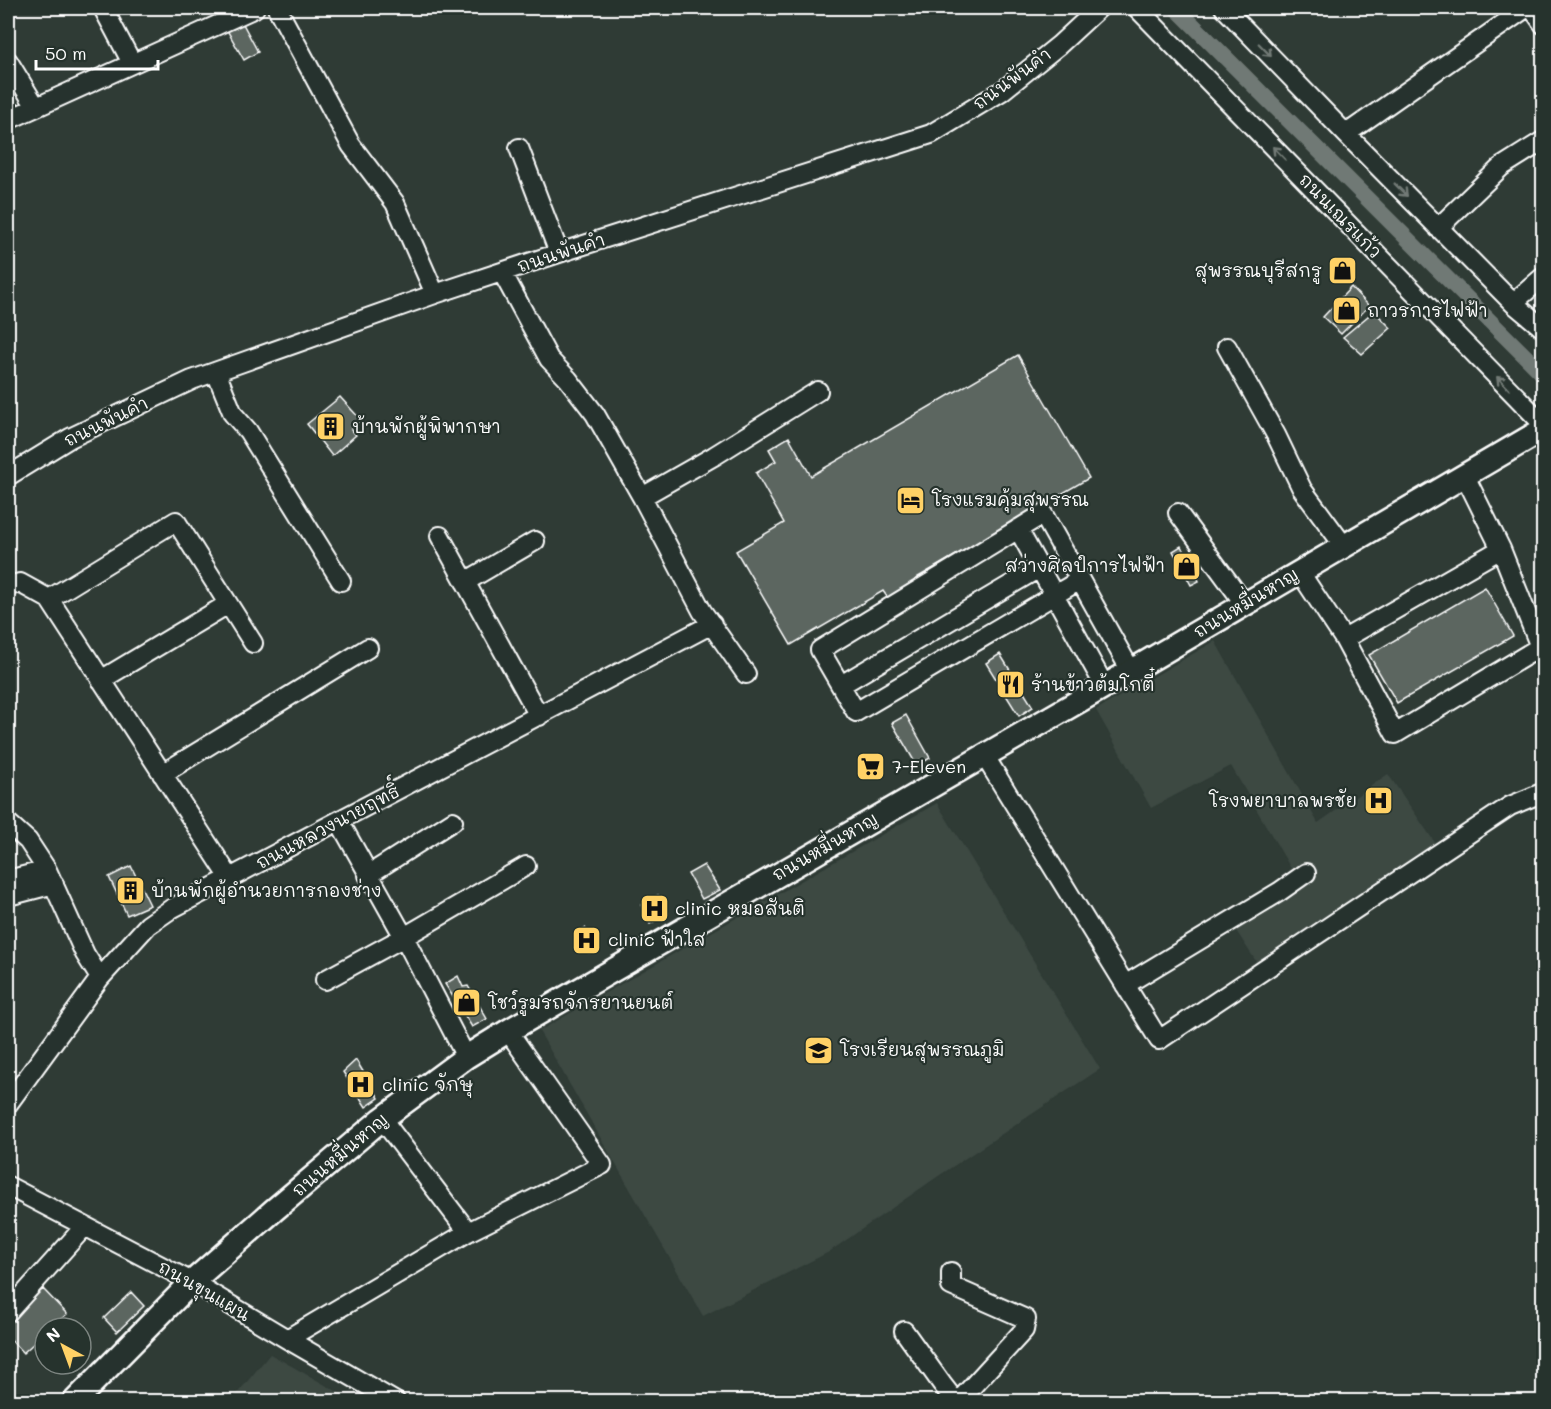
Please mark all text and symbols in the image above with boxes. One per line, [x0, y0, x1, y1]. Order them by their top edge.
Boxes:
scale bar [36, 33, 158, 71]
text: 50 m [45, 41, 87, 65]
street label: ถนนพันคำ [967, 42, 1055, 115]
one-way arrow [1258, 42, 1272, 57]
one-way arrow [1271, 146, 1286, 161]
street label: ถนนเณรแก้ว [1294, 168, 1387, 263]
one-way arrow [1394, 182, 1408, 197]
street label: ถนนพันคำ [514, 227, 608, 278]
shop icon: สุพรรณบุรีสกรู [1327, 255, 1359, 287]
place label: สุพรรณบุรีสกรู [1194, 258, 1322, 284]
shop icon: ถาวรการไฟฟ้า [1330, 295, 1362, 327]
place label: ถาวรการไฟฟ้า [1367, 298, 1488, 322]
one-way arrow [1495, 376, 1510, 391]
street label: ถนนพันคำ [59, 390, 152, 452]
building icon: บ้านพักผู้พิพากษา [315, 411, 347, 443]
place label: บ้านพักผู้พิพากษา [352, 414, 501, 440]
hotel icon: โรงแรมคุ้มสุพรรณ [895, 484, 927, 516]
place label: โรงแรมคุ้มสุพรรณ [931, 487, 1089, 513]
shop icon: สว่างศิลป์การไฟฟ้า [1170, 550, 1202, 582]
place label: สว่างศิลป์การไฟฟ้า [1005, 553, 1165, 577]
street label: ถนนหมื่นหาญ [1186, 558, 1302, 643]
place label: ร้านข้าวต้มโกตี๋ [1031, 667, 1156, 696]
restaurant icon: ร้านข้าวต้มโกตี๋ [994, 669, 1026, 701]
supermarket icon: 7-Eleven [855, 751, 887, 783]
place label: 7-Eleven [892, 754, 966, 778]
street label: ถนนหลวงนายฤทธิ์ [249, 774, 404, 875]
hospital icon: โรงพยาบาลพรชัย [1362, 785, 1394, 817]
place label: โรงพยาบาลพรชัย [1208, 788, 1357, 812]
street label: ถนนหมื่นหาญ [765, 803, 882, 886]
building icon: บ้านพักผู้อำนวยการกองช่าง [114, 875, 146, 907]
place label: บ้านพักผู้อำนวยการกองช่าง [151, 878, 382, 904]
hospital icon: clinic หมอสันติ [638, 893, 670, 925]
place label: clinic หมอสันติ [675, 896, 805, 920]
hospital icon: clinic ฟ้าใส [571, 924, 603, 956]
place label: clinic ฟ้าใส [608, 927, 706, 951]
shop icon: โชว์รูมรถจักรยานยนต์ [451, 987, 483, 1019]
place label: โชว์รูมรถจักรยานยนต์ [487, 990, 673, 1016]
school or university icon: โรงเรียนสุพรรณภูมิ [803, 1034, 835, 1066]
place label: โรงเรียนสุพรรณภูมิ [839, 1037, 1005, 1063]
hospital icon: clinic จักษุ [345, 1069, 377, 1101]
place label: clinic จักษุ [382, 1072, 473, 1098]
street label: ถนนหมื่นหาญ [284, 1104, 392, 1201]
street label: ถนนขุนแผน [153, 1254, 255, 1328]
north arrow [33, 1316, 93, 1376]
text: N [41, 1322, 64, 1346]

